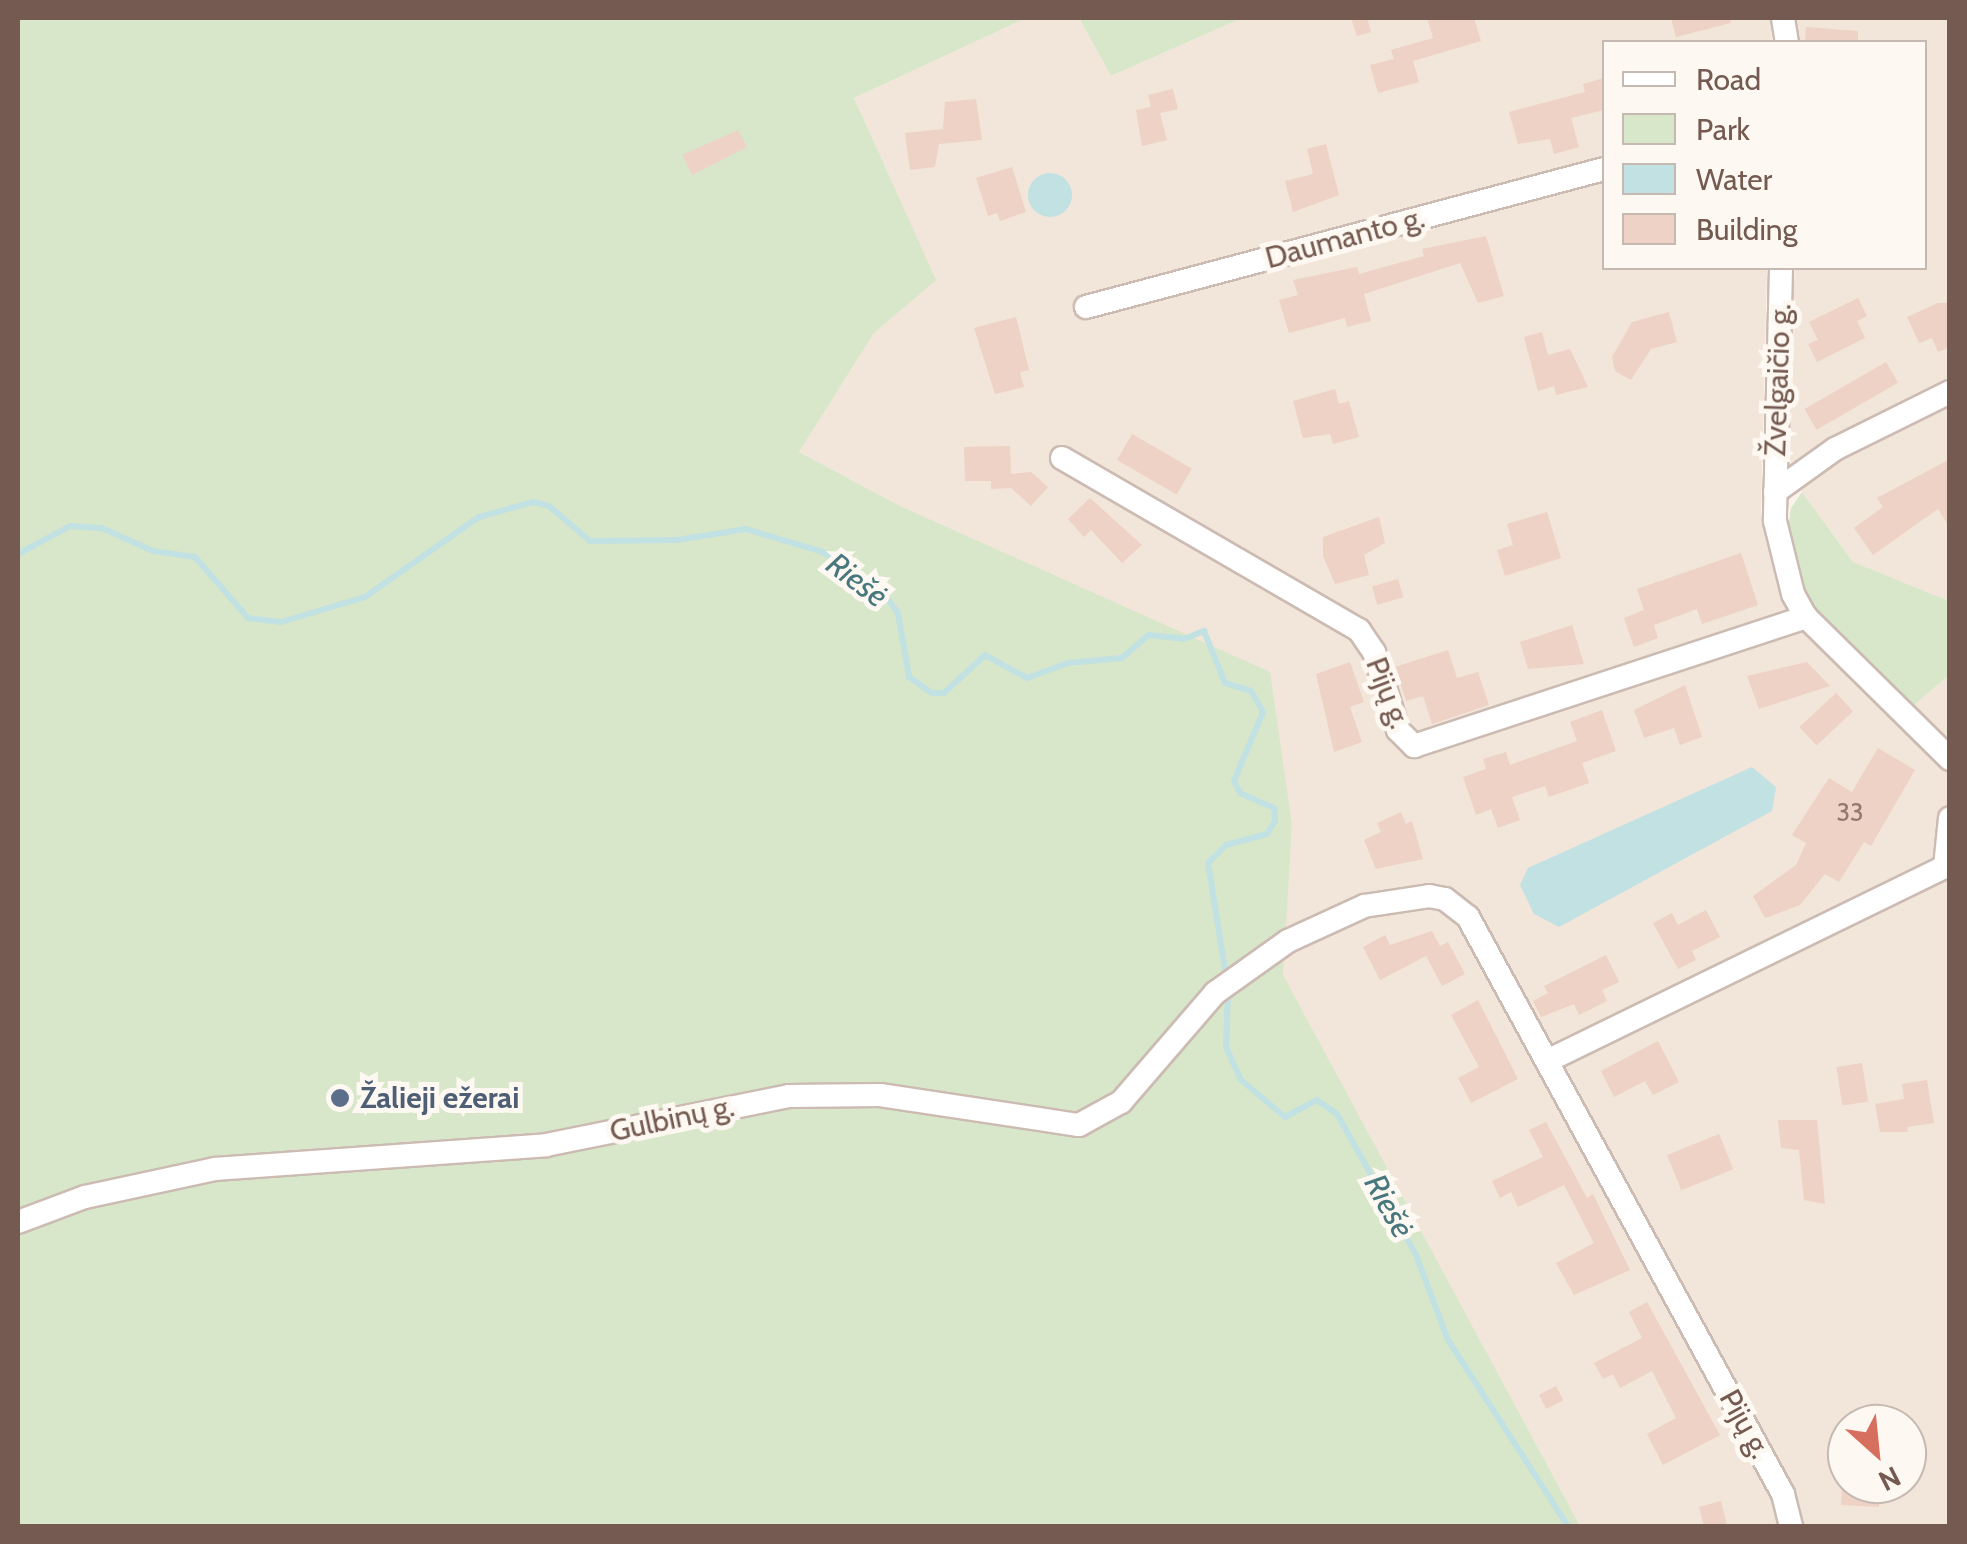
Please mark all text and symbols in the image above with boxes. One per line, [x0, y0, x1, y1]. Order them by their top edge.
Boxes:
legend [1602, 40, 1927, 270]
text: Road [1696, 61, 1761, 98]
text: Park [1696, 111, 1750, 148]
text: Water [1696, 161, 1772, 198]
street label: Daumanto g. [1261, 199, 1429, 277]
text: Building [1696, 211, 1798, 248]
street label: Žvelgaičio g. [1757, 303, 1799, 457]
water label: Riešė [819, 545, 895, 615]
street label: Pijų g. [1358, 652, 1418, 734]
house number: 33 [1836, 797, 1864, 827]
place label: Žalieji ežerai [360, 1080, 520, 1116]
marker: Žalieji ežerai [329, 1087, 351, 1109]
street label: Gulbinų g. [607, 1088, 737, 1150]
water label: Riešė [1356, 1168, 1422, 1244]
street label: Pijų g. [1711, 1383, 1779, 1465]
north arrow [1827, 1404, 1927, 1504]
text: N [1873, 1459, 1906, 1499]

